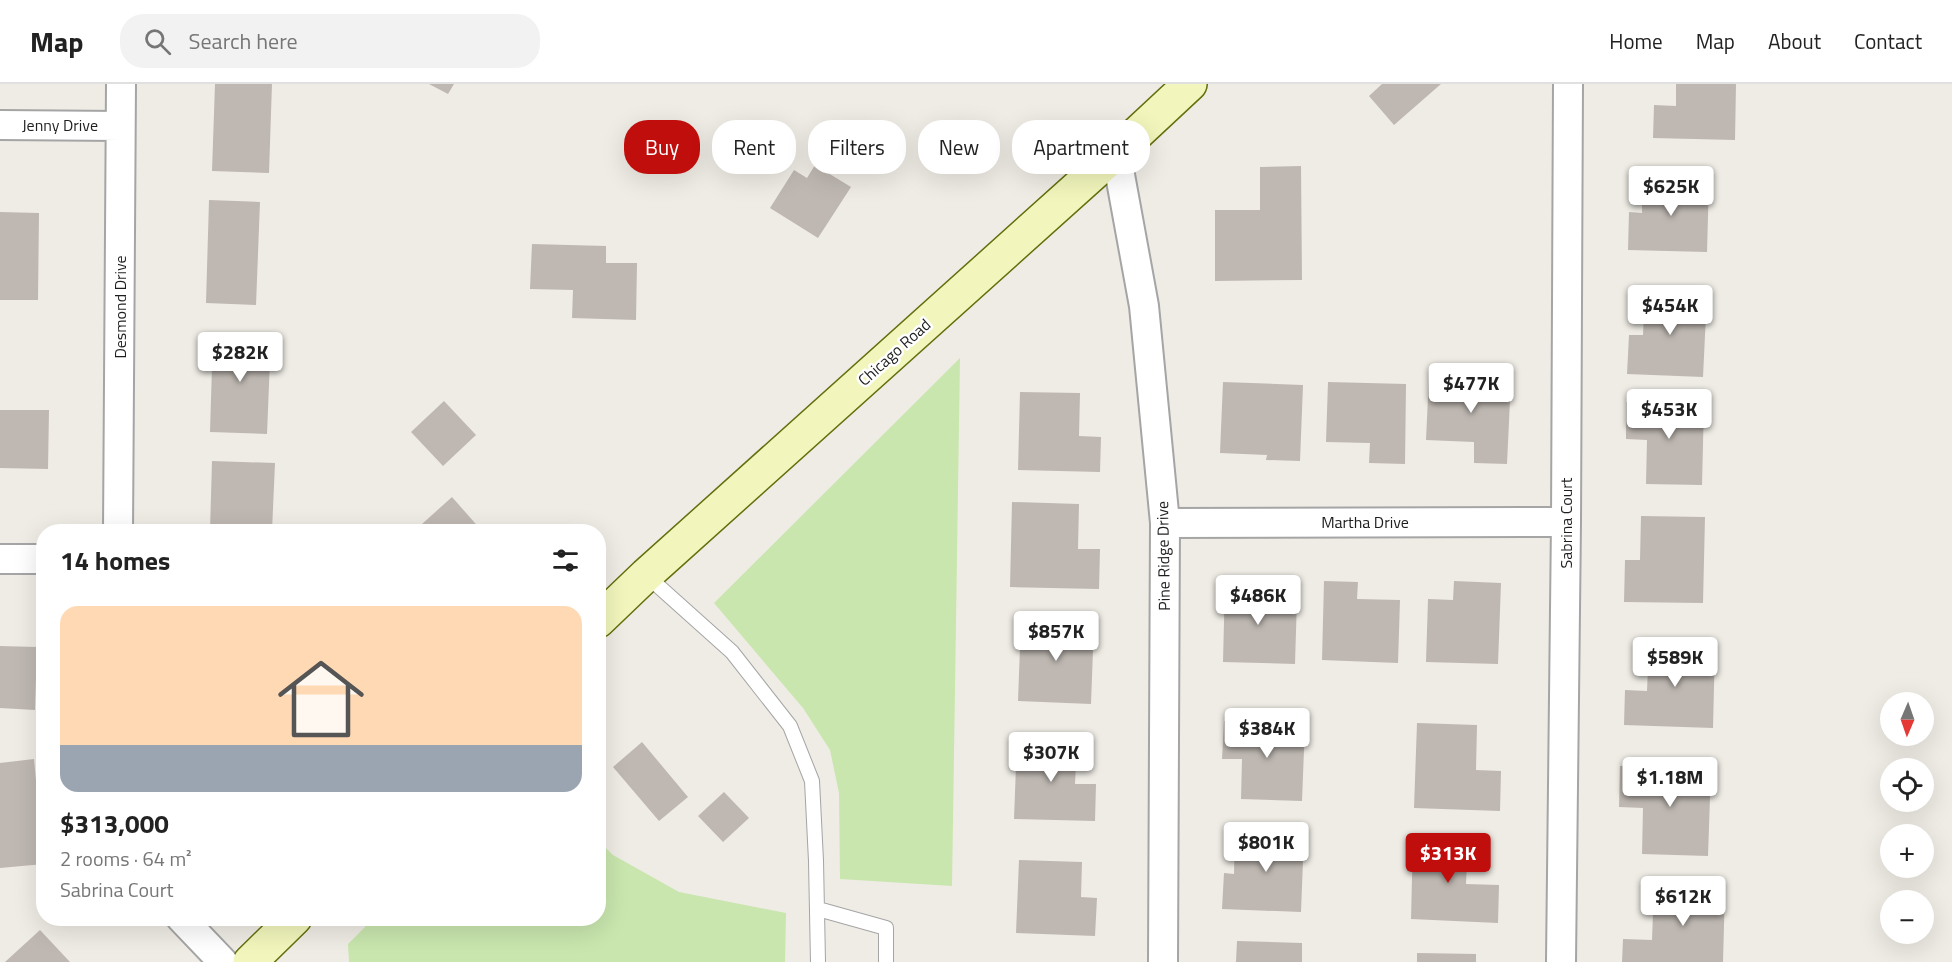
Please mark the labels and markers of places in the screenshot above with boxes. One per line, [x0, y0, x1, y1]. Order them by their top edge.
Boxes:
pin: $625K [1629, 166, 1713, 217]
pin: $454K [1628, 285, 1712, 336]
pin: $282K [198, 332, 282, 383]
pin: $477K [1429, 363, 1513, 414]
pin: $453K [1627, 389, 1711, 440]
pin: $486K [1216, 575, 1300, 626]
pin: $857K [1014, 611, 1098, 662]
pin: $589K [1633, 637, 1717, 688]
pin: $384K [1225, 708, 1309, 759]
pin: $307K [1009, 732, 1093, 783]
pin: $1.18M [1621, 757, 1719, 808]
pin: $801K [1224, 822, 1308, 873]
pin: $313K [1406, 833, 1490, 884]
pin: $612K [1641, 876, 1725, 927]

